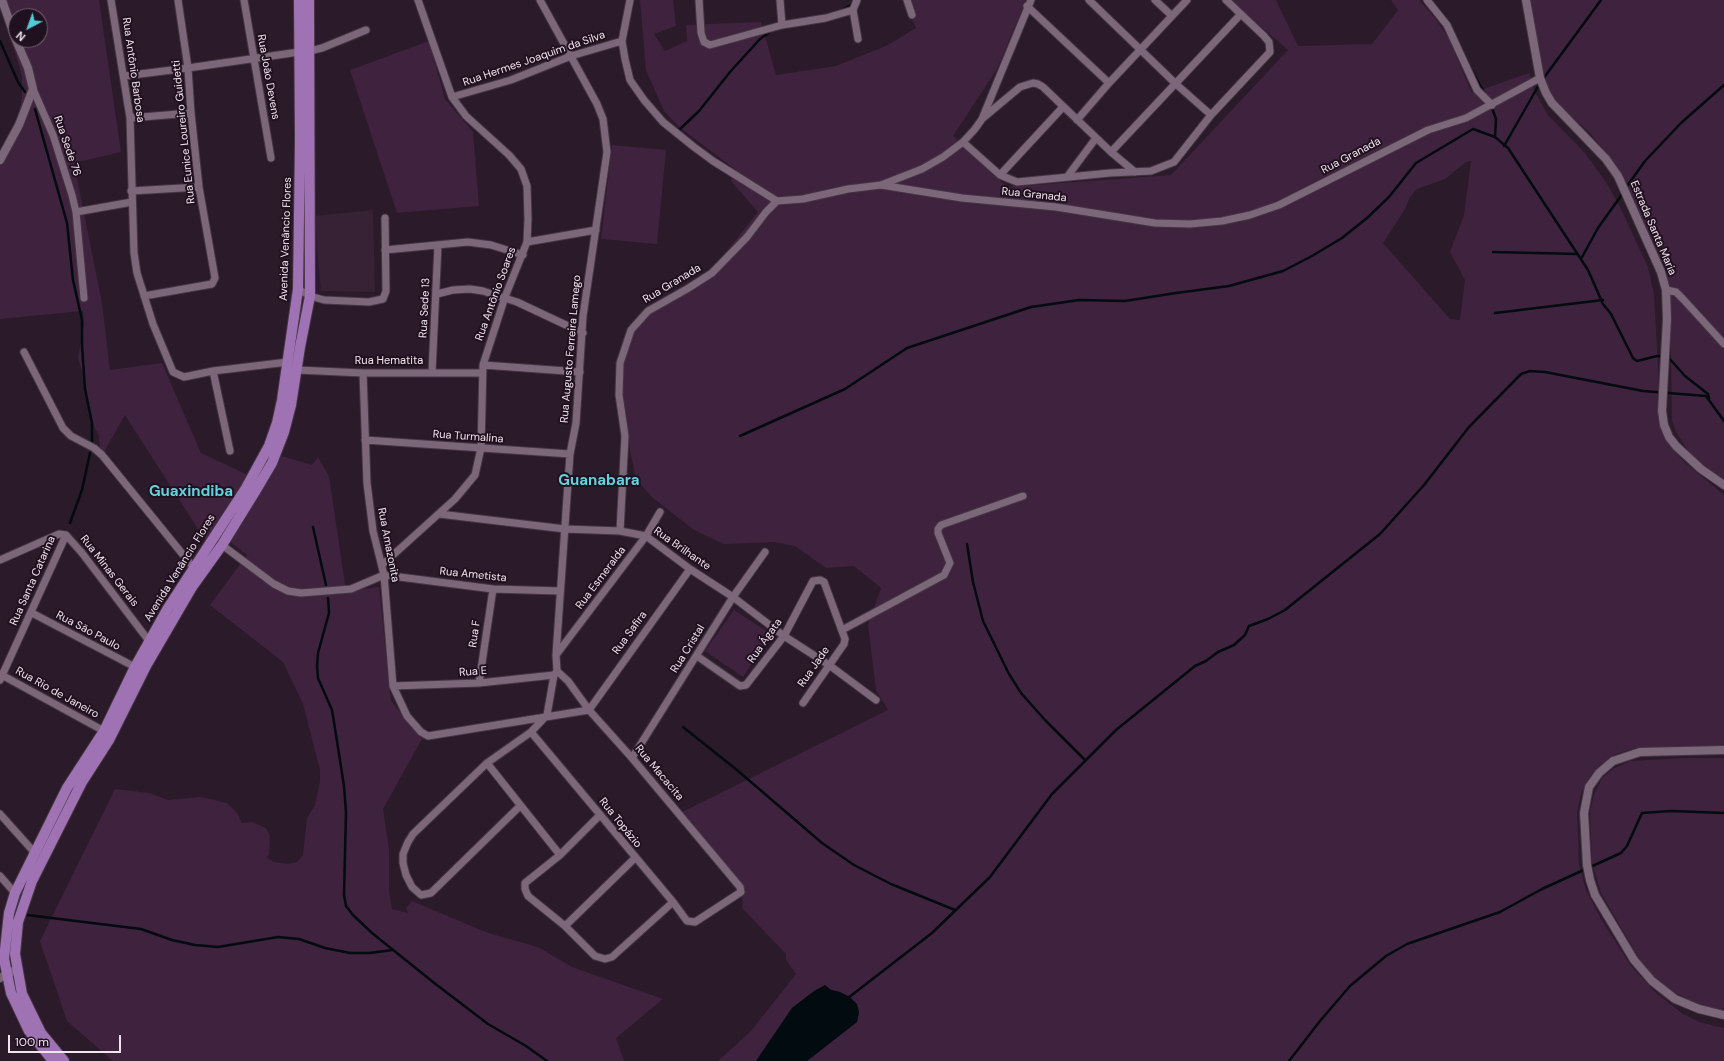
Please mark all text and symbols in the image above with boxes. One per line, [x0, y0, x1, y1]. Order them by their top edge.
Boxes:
north arrow [8, 8, 48, 48]
street label: Rua Antônio Barbosa [119, 17, 147, 123]
text: N [13, 28, 28, 44]
street label: Rua Hermes Joaquim da Silva [461, 28, 607, 90]
street label: Rua João Devens [254, 33, 282, 121]
street label: Rua Eunice Loureiro Guidetti [170, 59, 198, 205]
street label: Rua Sede 76 [51, 114, 83, 178]
street label: Rua Granada [1319, 135, 1383, 177]
street label: Avenida Venâncio Flores [277, 177, 295, 301]
street label: Estrada Santa Maria [1627, 179, 1679, 277]
street label: Rua Granada [1001, 185, 1067, 205]
street label: Rua Antônio Soares [473, 245, 519, 343]
street label: Rua Granada [641, 262, 703, 306]
street label: Rua Augusto Ferreira Lamego [558, 274, 584, 424]
street label: Rua Sede 13 [417, 278, 433, 338]
street label: Rua Hematita [355, 354, 423, 368]
street label: Rua Turmalina [432, 428, 504, 446]
district label: Guanabara [558, 472, 640, 490]
district label: Guaxindiba [149, 483, 233, 501]
street label: Rua Amazonita [374, 507, 402, 583]
street label: Avenida Venâncio Flores [142, 512, 218, 624]
street label: Rua Brilhante [651, 525, 713, 573]
street label: Rua Minas Gerais [77, 533, 141, 609]
street label: Rua Santa Catarina [7, 534, 59, 628]
street label: Rua Esmeralda [573, 544, 629, 612]
street label: Rua Ametista [439, 565, 507, 585]
street label: Rua São Paulo [54, 609, 122, 653]
street label: Rua Safira [610, 609, 650, 657]
street label: Rua Ágata [745, 616, 785, 666]
street label: Rua F [467, 619, 483, 649]
street label: Rua Cristal [668, 622, 708, 676]
street label: Rua Jade [795, 644, 833, 690]
street label: Rua E [459, 664, 487, 680]
street label: Rua Rio de Janeiro [13, 665, 101, 721]
street label: Rua Macacita [632, 743, 686, 803]
street label: Rua Topázio [596, 795, 644, 851]
scale bar [10, 1027, 123, 1053]
text: 100 m [15, 1034, 49, 1050]

